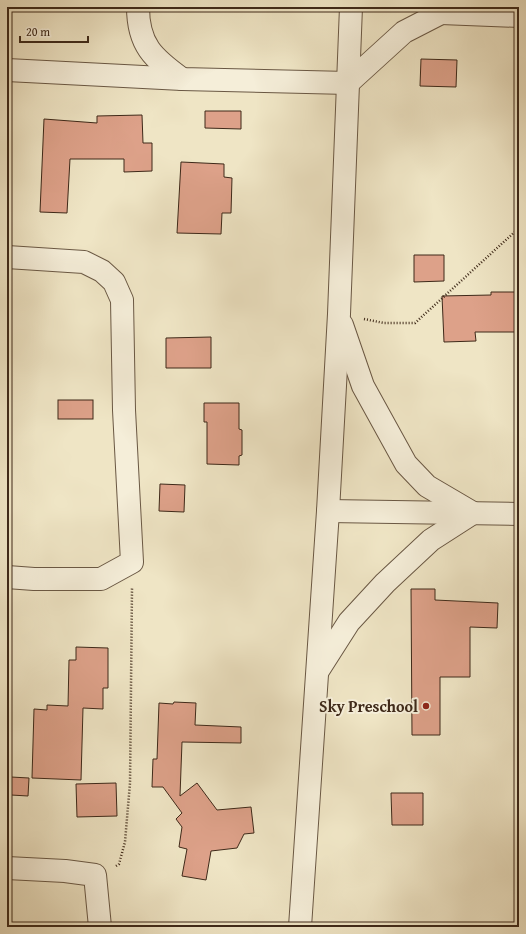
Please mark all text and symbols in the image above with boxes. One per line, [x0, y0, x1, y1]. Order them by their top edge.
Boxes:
scale bar [20, 18, 88, 44]
text: 20 m [26, 23, 50, 40]
place label: Sky Preschool [319, 694, 418, 718]
marker: Sky Preschool [421, 701, 431, 711]

